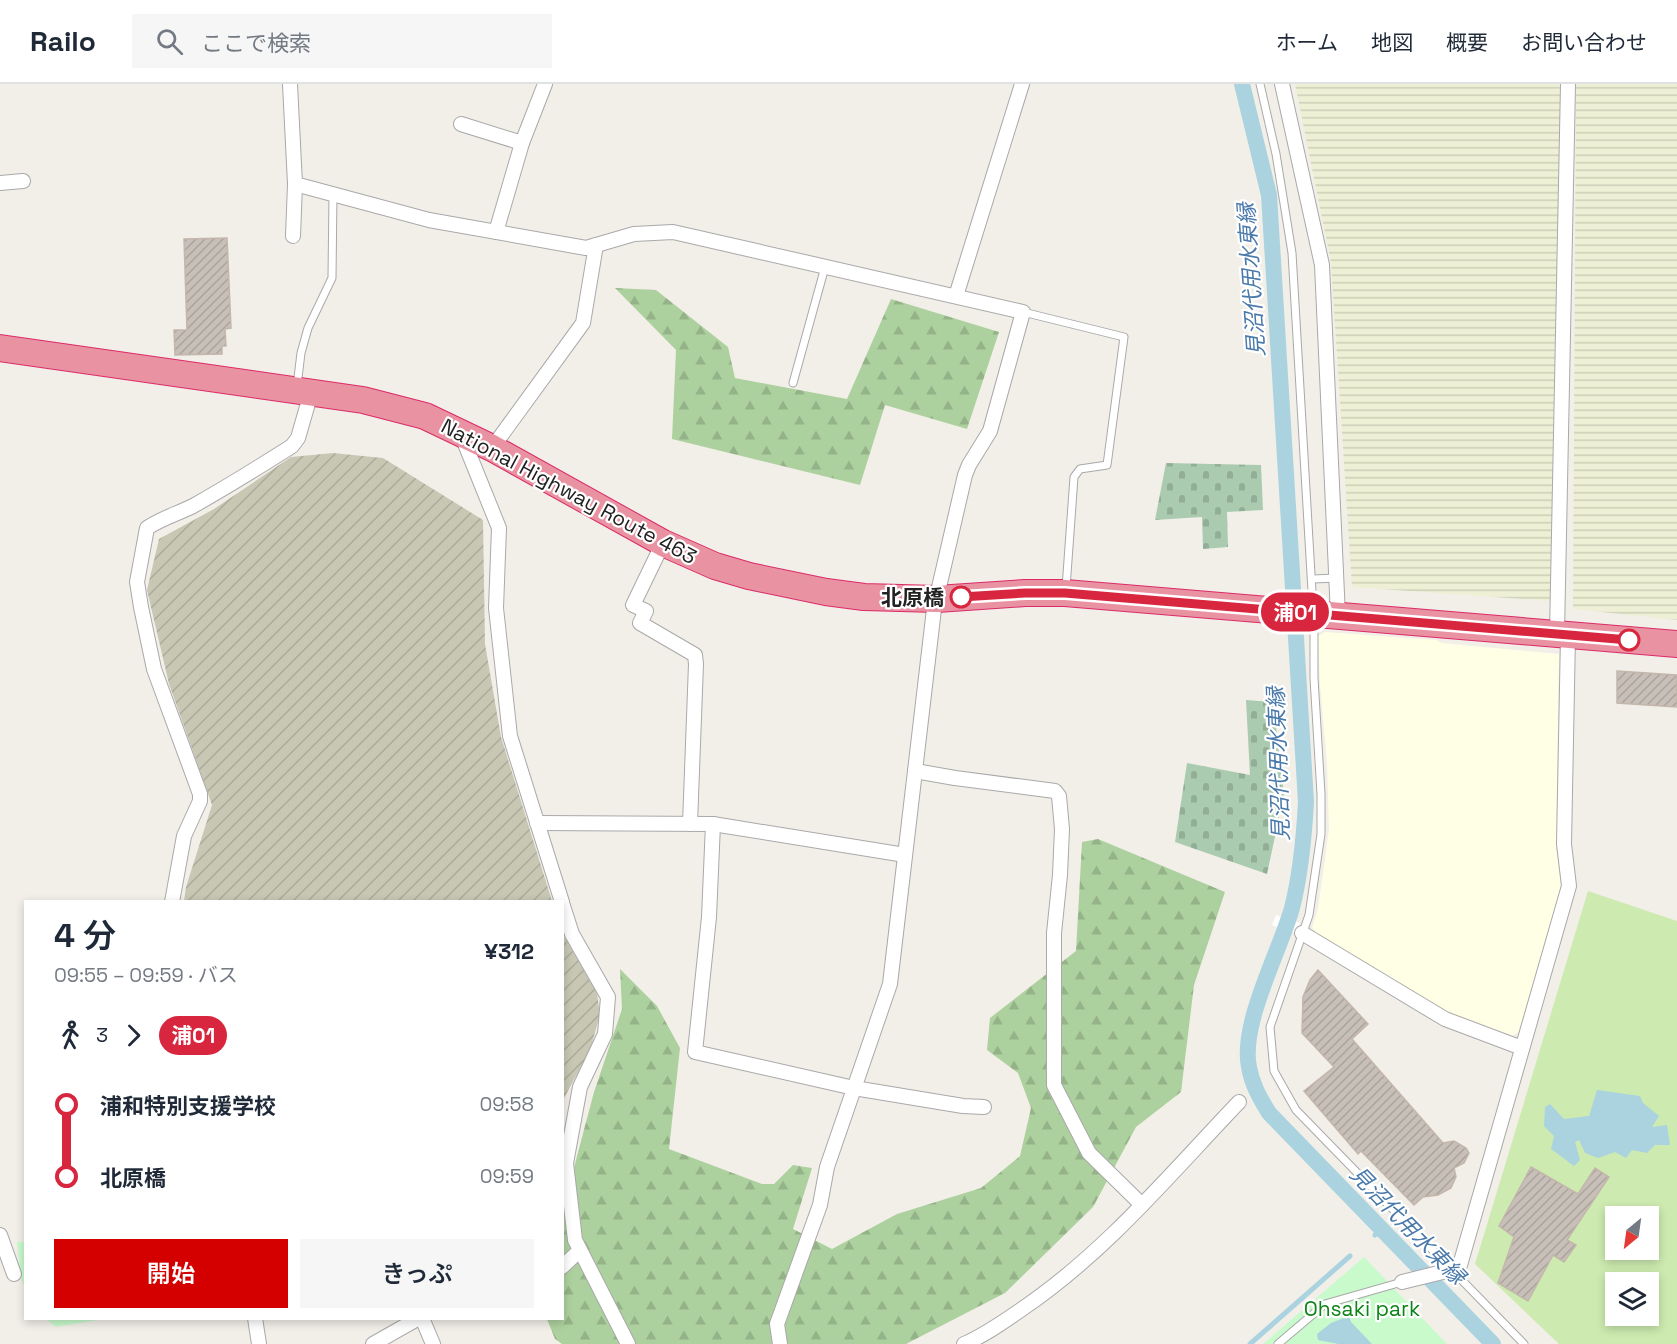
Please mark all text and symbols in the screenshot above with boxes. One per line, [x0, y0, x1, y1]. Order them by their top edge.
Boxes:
search box [132, 14, 552, 68]
text: Railo [30, 23, 96, 59]
icon: search [153, 25, 186, 58]
text: ここで検索 [201, 29, 311, 57]
text: ホーム [1276, 29, 1338, 56]
text: 地図 [1371, 29, 1413, 56]
text: 概要 [1446, 29, 1488, 56]
text: お問い合わせ [1521, 29, 1647, 56]
water label: 見沼代用水東縁 [1231, 199, 1270, 358]
street label: National Highway Route 463 [437, 412, 701, 570]
place label: 北原橋 [881, 584, 944, 611]
marker: 北原橋 [950, 586, 972, 608]
line badge: 浦01 [1260, 592, 1330, 632]
text: 浦01 [1273, 599, 1317, 626]
unlabelled marker [1618, 629, 1640, 651]
water label: 見沼代用水東縁 [1261, 684, 1295, 841]
text: 4 分 [54, 915, 116, 957]
text: ¥312 [484, 937, 534, 965]
text: 09:55 – 09:59 · バス [54, 962, 238, 988]
icon: walk [54, 1019, 87, 1052]
icon: forward [117, 1019, 150, 1052]
text: 3 [96, 1022, 108, 1048]
text: 浦01 [171, 1022, 215, 1049]
text: 09:58 [479, 1091, 534, 1117]
text: 浦和特別支援学校 [100, 1092, 276, 1120]
water label: 見沼代用水東縁 [1344, 1160, 1474, 1292]
text: 09:59 [480, 1163, 534, 1189]
text: 北原橋 [100, 1164, 166, 1192]
north arrow [1605, 1206, 1659, 1260]
map controls [1605, 1206, 1659, 1326]
button: 開始 [54, 1239, 288, 1308]
button: きっぷ [300, 1239, 534, 1308]
button: layers [1605, 1272, 1659, 1326]
park label: Ohsaki park [1304, 1295, 1420, 1322]

